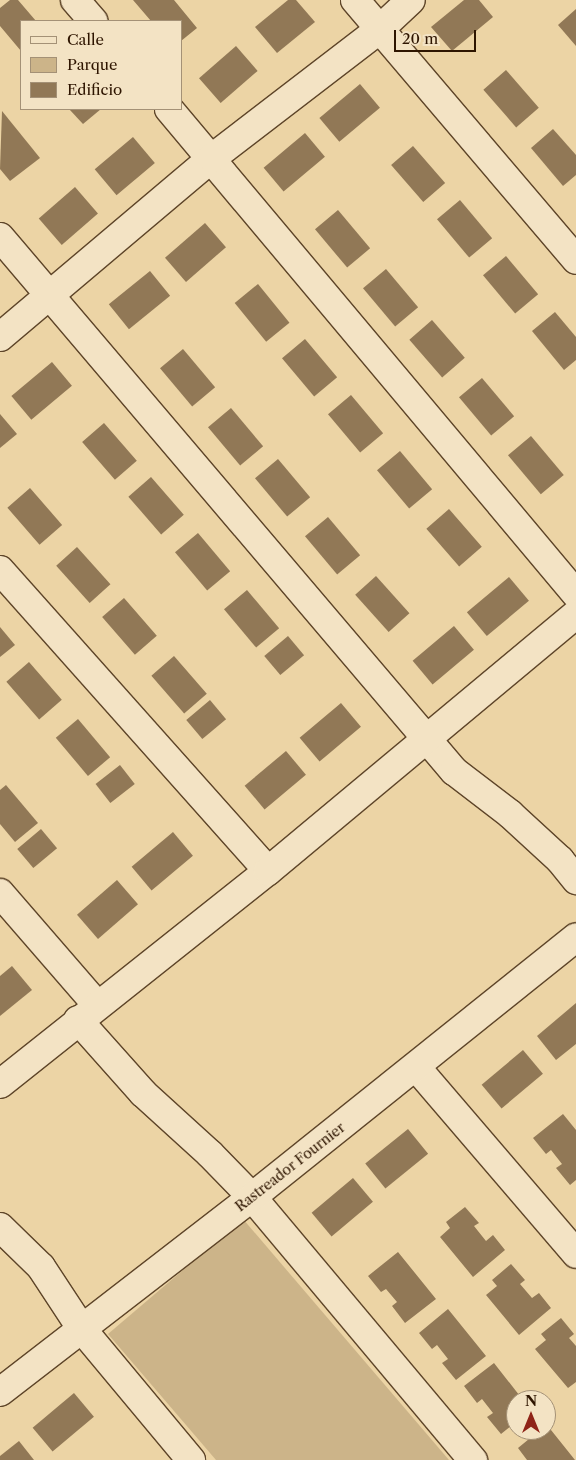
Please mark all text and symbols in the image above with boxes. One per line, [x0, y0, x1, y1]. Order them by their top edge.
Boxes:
legend [20, 20, 182, 110]
scale bar [396, 20, 478, 52]
text: 20 m [402, 29, 438, 48]
text: Calle [67, 30, 104, 49]
text: Parque [67, 55, 117, 74]
text: Edificio [67, 80, 122, 99]
street label: Rastreador Fournier [232, 1119, 348, 1215]
north arrow [506, 1390, 556, 1440]
text: N [525, 1392, 537, 1410]

